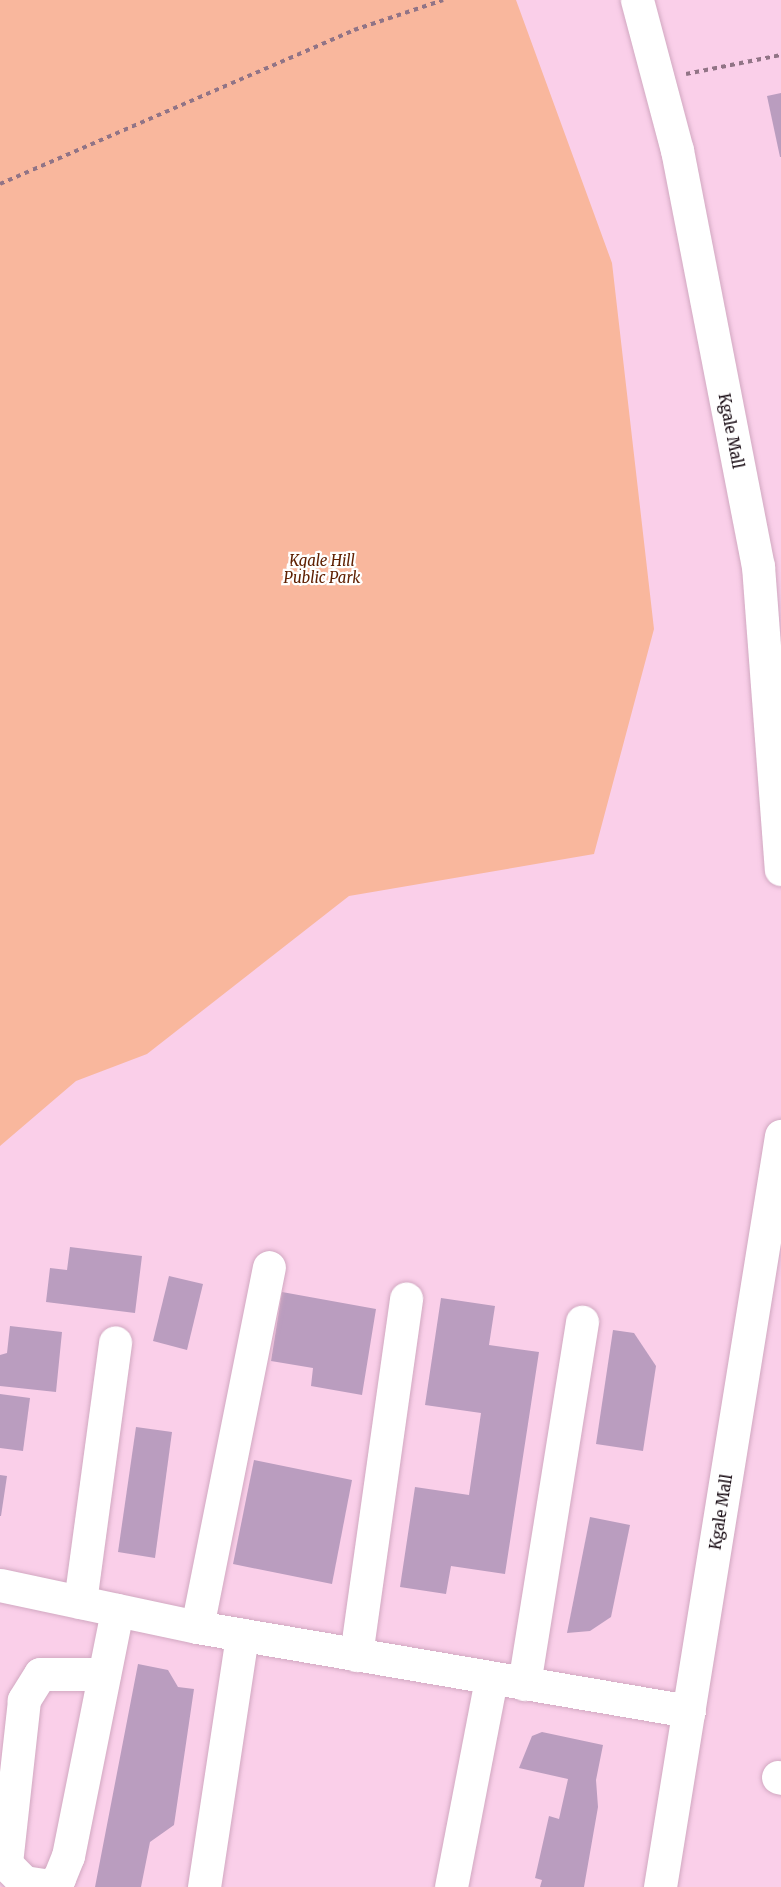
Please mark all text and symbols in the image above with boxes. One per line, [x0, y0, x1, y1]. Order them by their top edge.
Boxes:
street label: Kgale Mall [715, 392, 747, 470]
park label: Kgale Hill Public Park [284, 551, 360, 586]
street label: Kgale Mall [706, 1473, 736, 1551]

